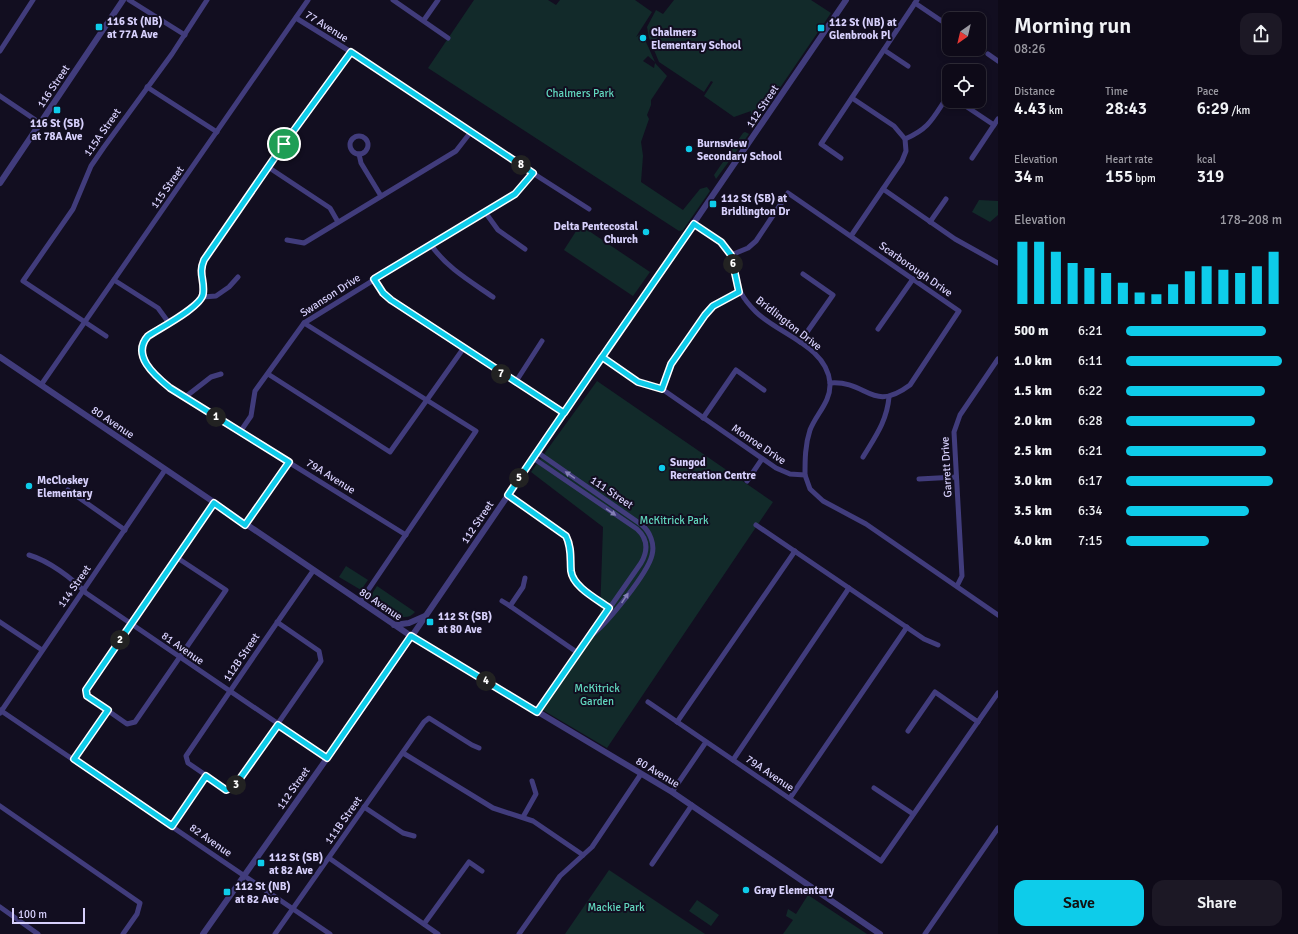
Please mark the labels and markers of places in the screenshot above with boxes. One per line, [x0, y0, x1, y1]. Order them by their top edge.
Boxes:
place label: 116 St (NB) at 77A Ave [107, 15, 163, 41]
place label: 112 St (NB) at Glenbrook Pl [829, 16, 897, 42]
marker: 116 St (NB) at 77A Ave [94, 22, 104, 32]
marker: 112 St (NB) at Glenbrook Pl [816, 23, 826, 33]
place label: Chalmers Elementary School [651, 26, 742, 52]
marker: Chalmers Elementary School [638, 33, 648, 43]
marker: 116 St (SB) at 78A Ave [52, 105, 62, 115]
place label: 116 St (SB) at 78A Ave [30, 117, 84, 143]
pin [267, 127, 301, 161]
place label: Burnsview Secondary School [697, 137, 782, 163]
marker: Burnsview Secondary School [684, 144, 694, 154]
pin: 8 [511, 155, 531, 175]
place label: 112 St (SB) at Bridlington Dr [721, 192, 791, 218]
marker: 112 St (SB) at Bridlington Dr [708, 199, 718, 209]
place label: Delta Pentecostal Church [554, 220, 639, 246]
marker: Delta Pentecostal Church [641, 227, 651, 237]
pin: 6 [723, 254, 743, 274]
pin: 7 [491, 364, 511, 384]
pin: 1 [206, 407, 226, 427]
place label: Sungod Recreation Centre [670, 456, 757, 482]
marker: Sungod Recreation Centre [657, 463, 667, 473]
pin: 5 [509, 468, 529, 488]
place label: McCloskey Elementary [37, 474, 93, 500]
marker: McCloskey Elementary [24, 481, 34, 491]
place label: 112 St (SB) at 80 Ave [438, 610, 492, 636]
marker: 112 St (SB) at 80 Ave [425, 617, 435, 627]
pin: 2 [110, 630, 130, 650]
pin: 4 [476, 671, 496, 691]
pin: 3 [226, 775, 246, 795]
place label: 112 St (SB) at 82 Ave [269, 851, 323, 877]
marker: 112 St (SB) at 82 Ave [256, 858, 266, 868]
place label: 112 St (NB) at 82 Ave [235, 880, 291, 906]
place label: Gray Elementary [754, 884, 835, 897]
marker: Gray Elementary [741, 885, 751, 895]
marker: 112 St (NB) at 82 Ave [222, 887, 232, 897]

